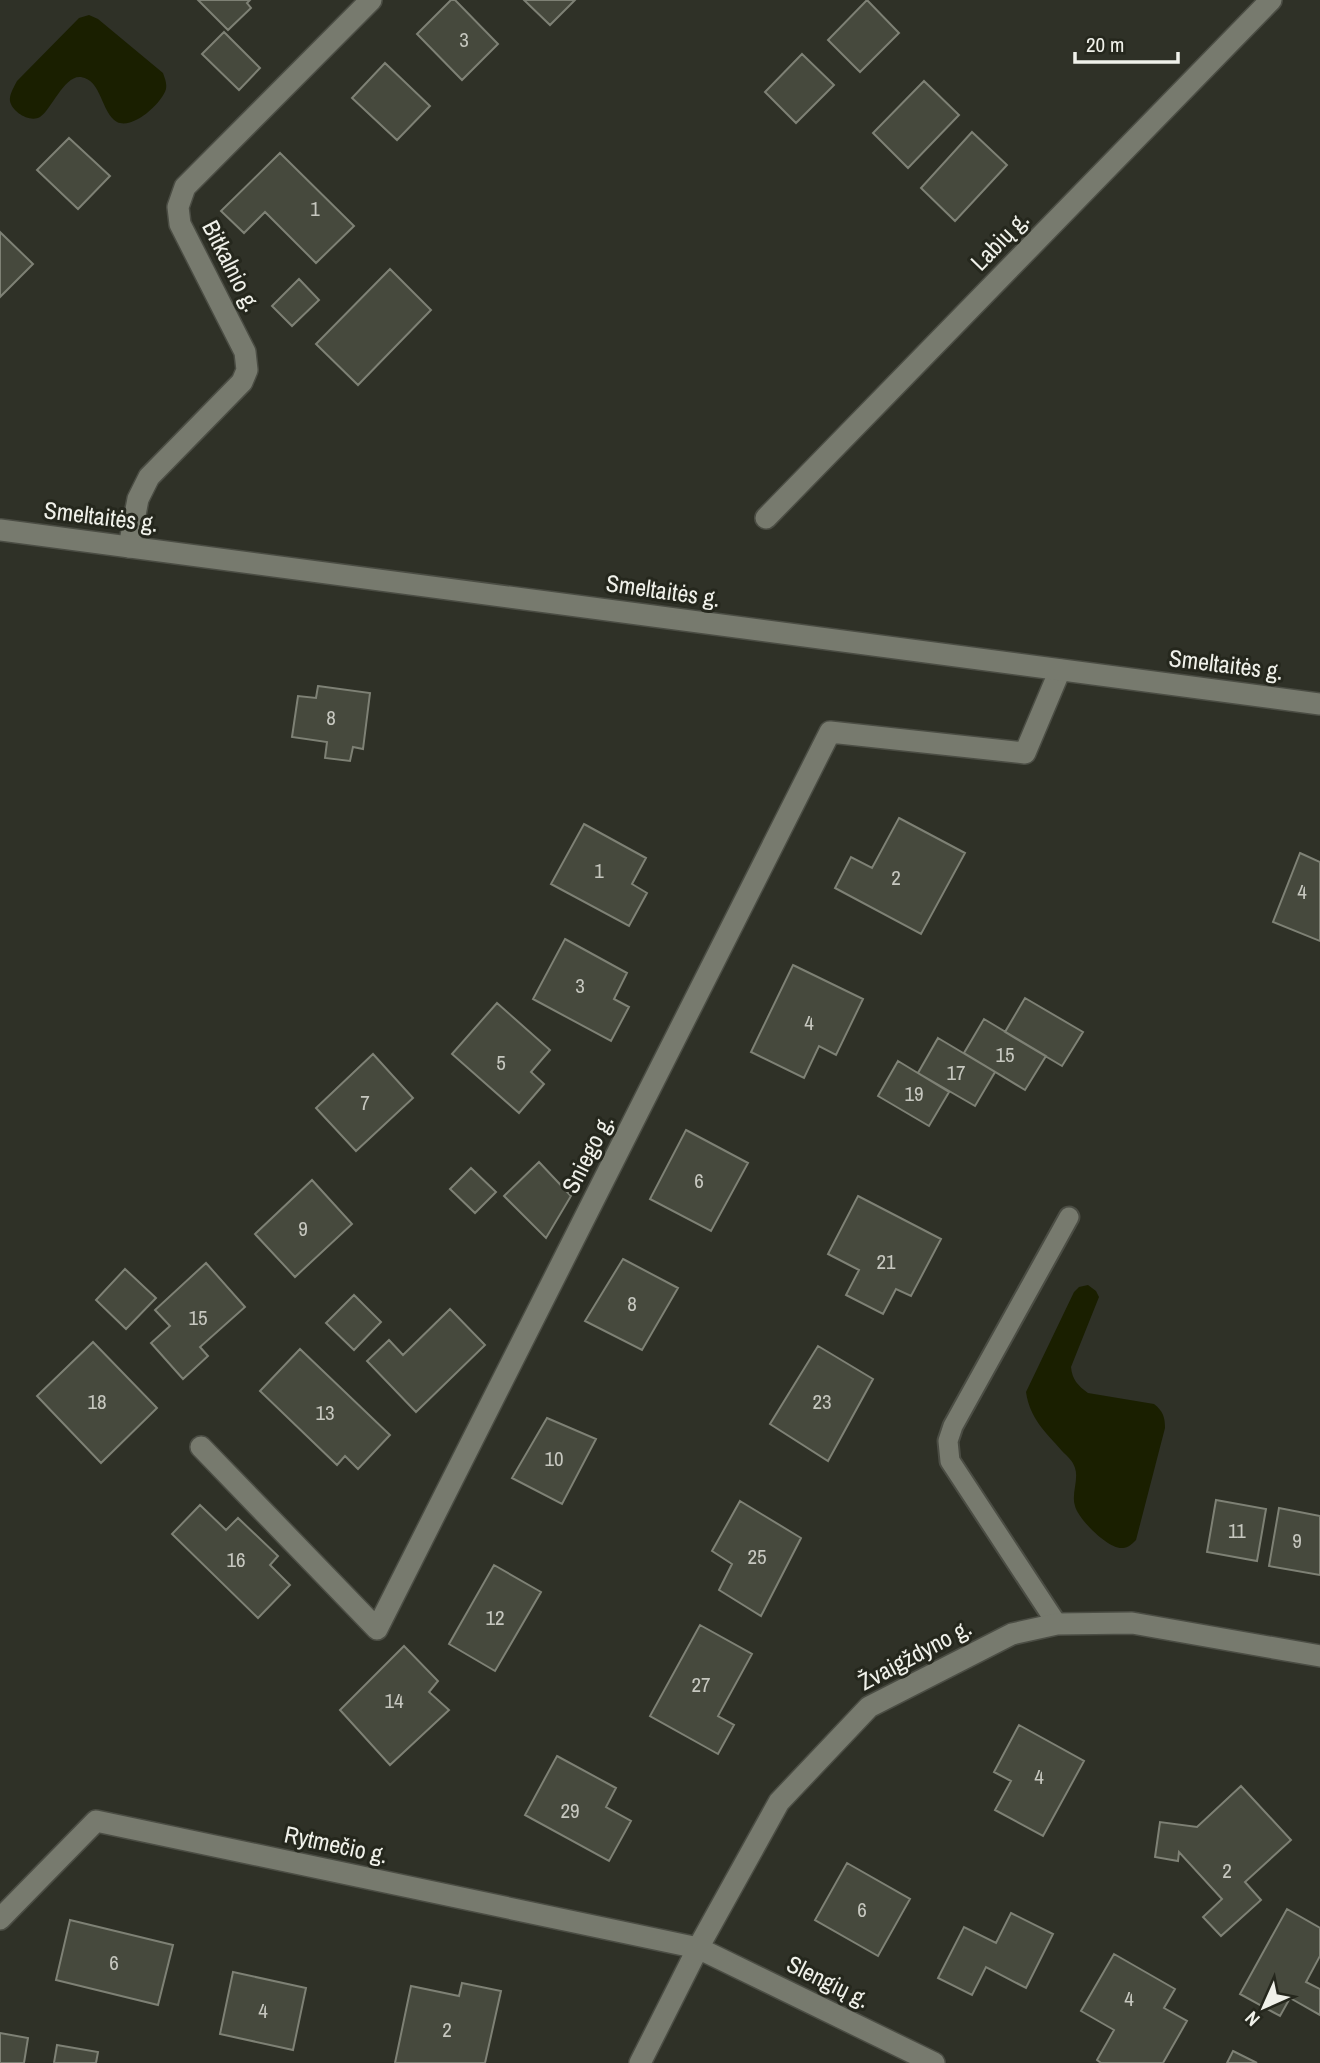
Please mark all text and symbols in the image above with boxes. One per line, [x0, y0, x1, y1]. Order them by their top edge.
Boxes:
scale bar [1075, 21, 1178, 65]
house number: 3 [459, 25, 469, 54]
text: 20 m [1086, 30, 1124, 59]
house number: 1 [310, 194, 320, 223]
street label: Labių g. [963, 204, 1035, 277]
street label: Bitkalnio g. [195, 214, 269, 317]
street label: Smeltaitės g. [42, 493, 160, 539]
street label: Smeltaitės g. [604, 566, 722, 614]
street label: Smeltaitės g. [1167, 641, 1285, 687]
house number: 8 [326, 703, 336, 732]
house number: 1 [594, 856, 604, 885]
house number: 2 [891, 863, 901, 892]
house number: 4 [1297, 877, 1307, 906]
house number: 3 [575, 971, 585, 1000]
house number: 4 [804, 1008, 814, 1037]
house number: 15 [995, 1040, 1015, 1069]
house number: 5 [496, 1048, 506, 1077]
house number: 17 [946, 1058, 966, 1087]
house number: 19 [904, 1079, 924, 1108]
house number: 7 [360, 1088, 370, 1117]
street label: Sniego g. [554, 1109, 620, 1198]
house number: 6 [694, 1166, 704, 1195]
house number: 9 [298, 1214, 308, 1243]
house number: 21 [876, 1247, 896, 1276]
house number: 8 [627, 1289, 637, 1318]
house number: 15 [188, 1303, 208, 1332]
house number: 18 [87, 1387, 107, 1416]
house number: 23 [812, 1387, 832, 1416]
house number: 13 [315, 1398, 335, 1427]
house number: 10 [544, 1444, 564, 1473]
house number: 11 [1228, 1516, 1246, 1545]
house number: 9 [1292, 1526, 1302, 1555]
house number: 25 [747, 1542, 767, 1571]
house number: 16 [226, 1545, 246, 1574]
house number: 12 [485, 1603, 505, 1632]
street label: Žvaigždyno g. [852, 1611, 977, 1697]
house number: 27 [691, 1670, 711, 1699]
house number: 14 [384, 1686, 404, 1715]
house number: 4 [1034, 1762, 1044, 1791]
house number: 29 [560, 1796, 580, 1825]
street label: Rytmečio g. [282, 1817, 391, 1871]
house number: 2 [1222, 1856, 1232, 1885]
house number: 6 [857, 1895, 867, 1924]
street label: Slengių g. [782, 1947, 875, 2015]
house number: 6 [109, 1948, 119, 1977]
north arrow [1229, 1972, 1299, 2042]
house number: 4 [1124, 1984, 1134, 2013]
house number: 4 [258, 1996, 268, 2025]
text: N [1239, 2006, 1265, 2032]
house number: 2 [442, 2015, 452, 2044]

